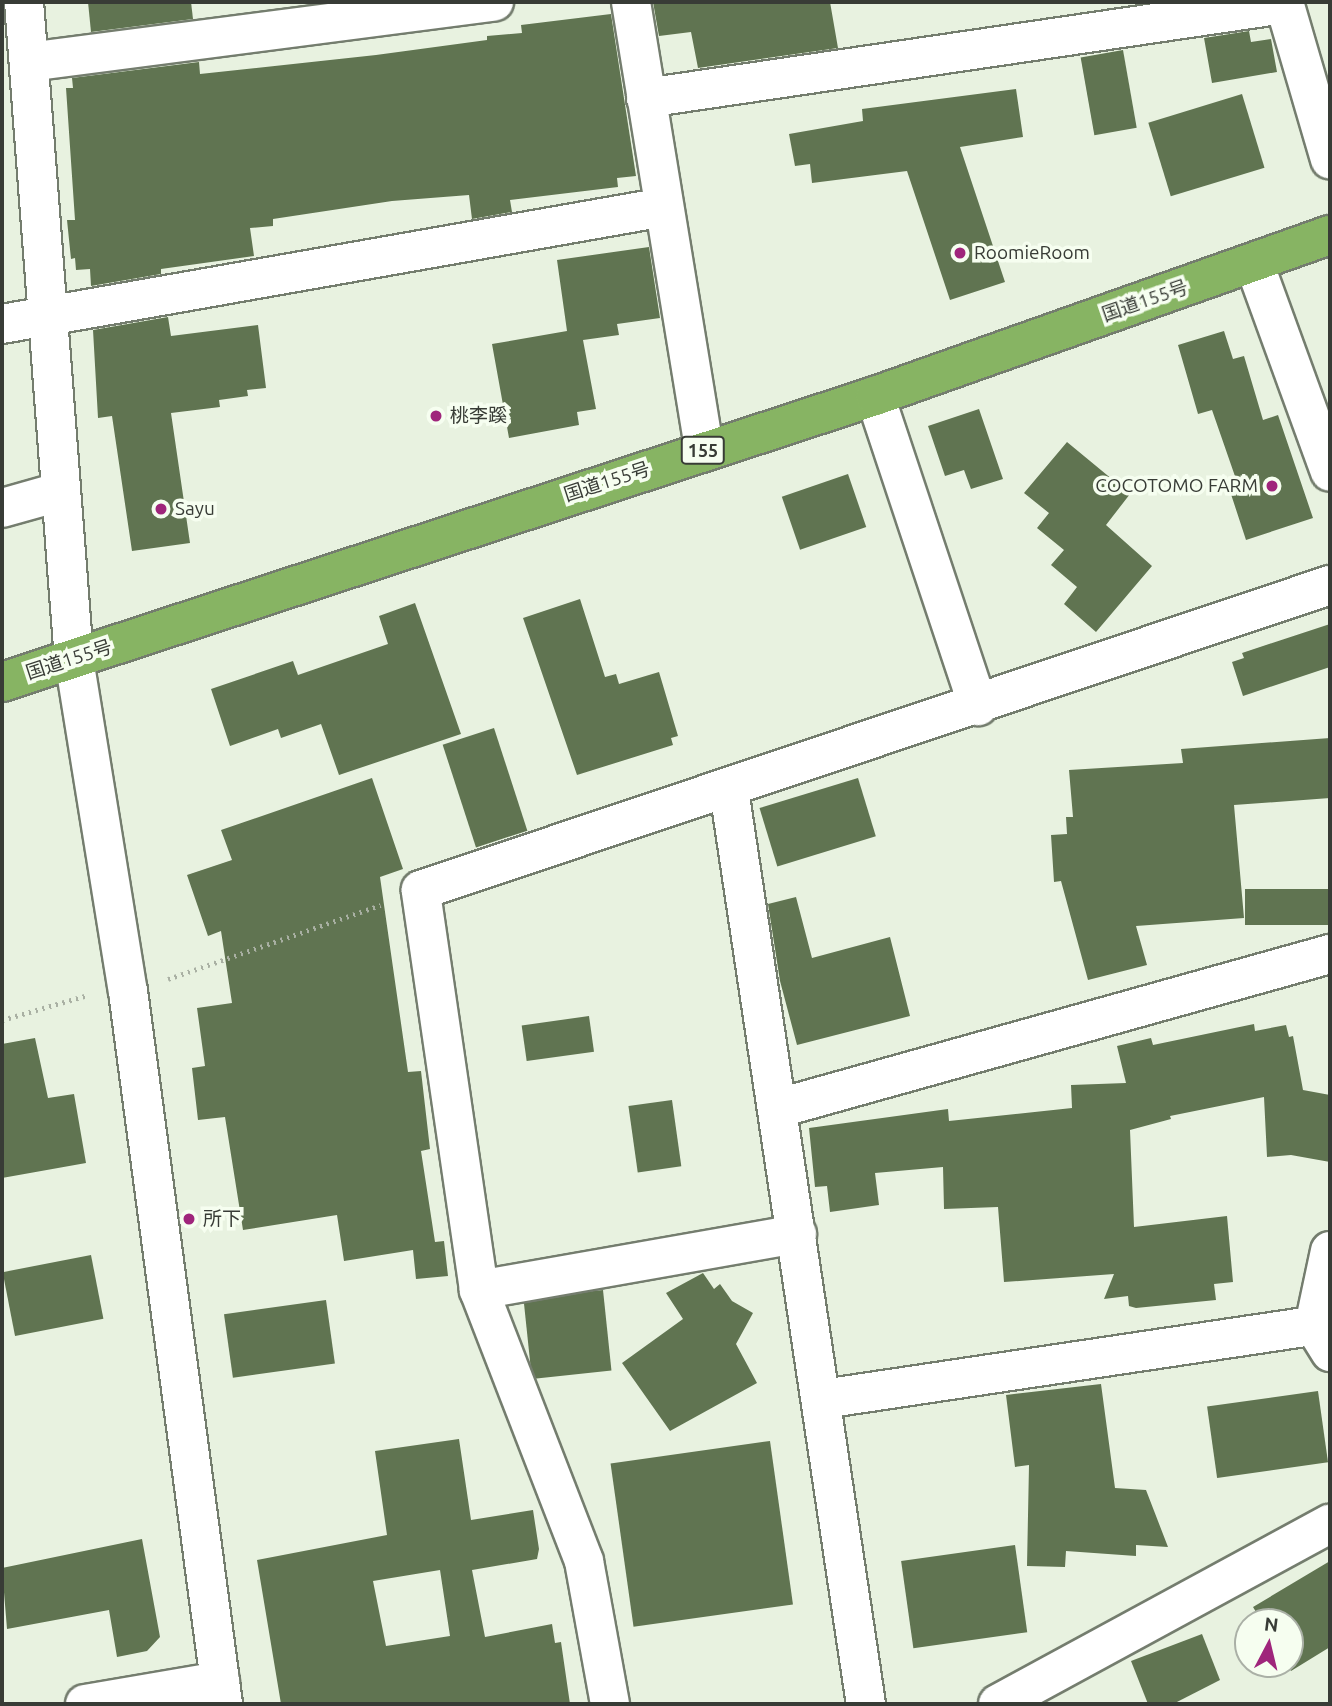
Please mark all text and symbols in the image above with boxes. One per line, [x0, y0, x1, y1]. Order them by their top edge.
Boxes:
place label: RoomieRoom [974, 242, 1090, 264]
marker: RoomieRoom [952, 245, 968, 261]
street label: 国道155号 [1099, 276, 1191, 326]
place label: 桃李蹊 [450, 405, 507, 427]
marker: 桃李蹊 [428, 408, 444, 424]
road number: 155 [680, 436, 726, 464]
street label: 国道155号 [561, 457, 653, 507]
place label: COCOTOMO FARM [1095, 475, 1258, 497]
marker: COCOTOMO FARM [1264, 478, 1280, 494]
place label: Sayu [175, 498, 215, 520]
marker: Sayu [153, 501, 169, 517]
street label: 国道155号 [23, 635, 115, 685]
place label: 所下 [203, 1208, 241, 1230]
marker: 所下 [181, 1211, 197, 1227]
north arrow [1234, 1608, 1304, 1678]
text: N [1263, 1612, 1280, 1636]

